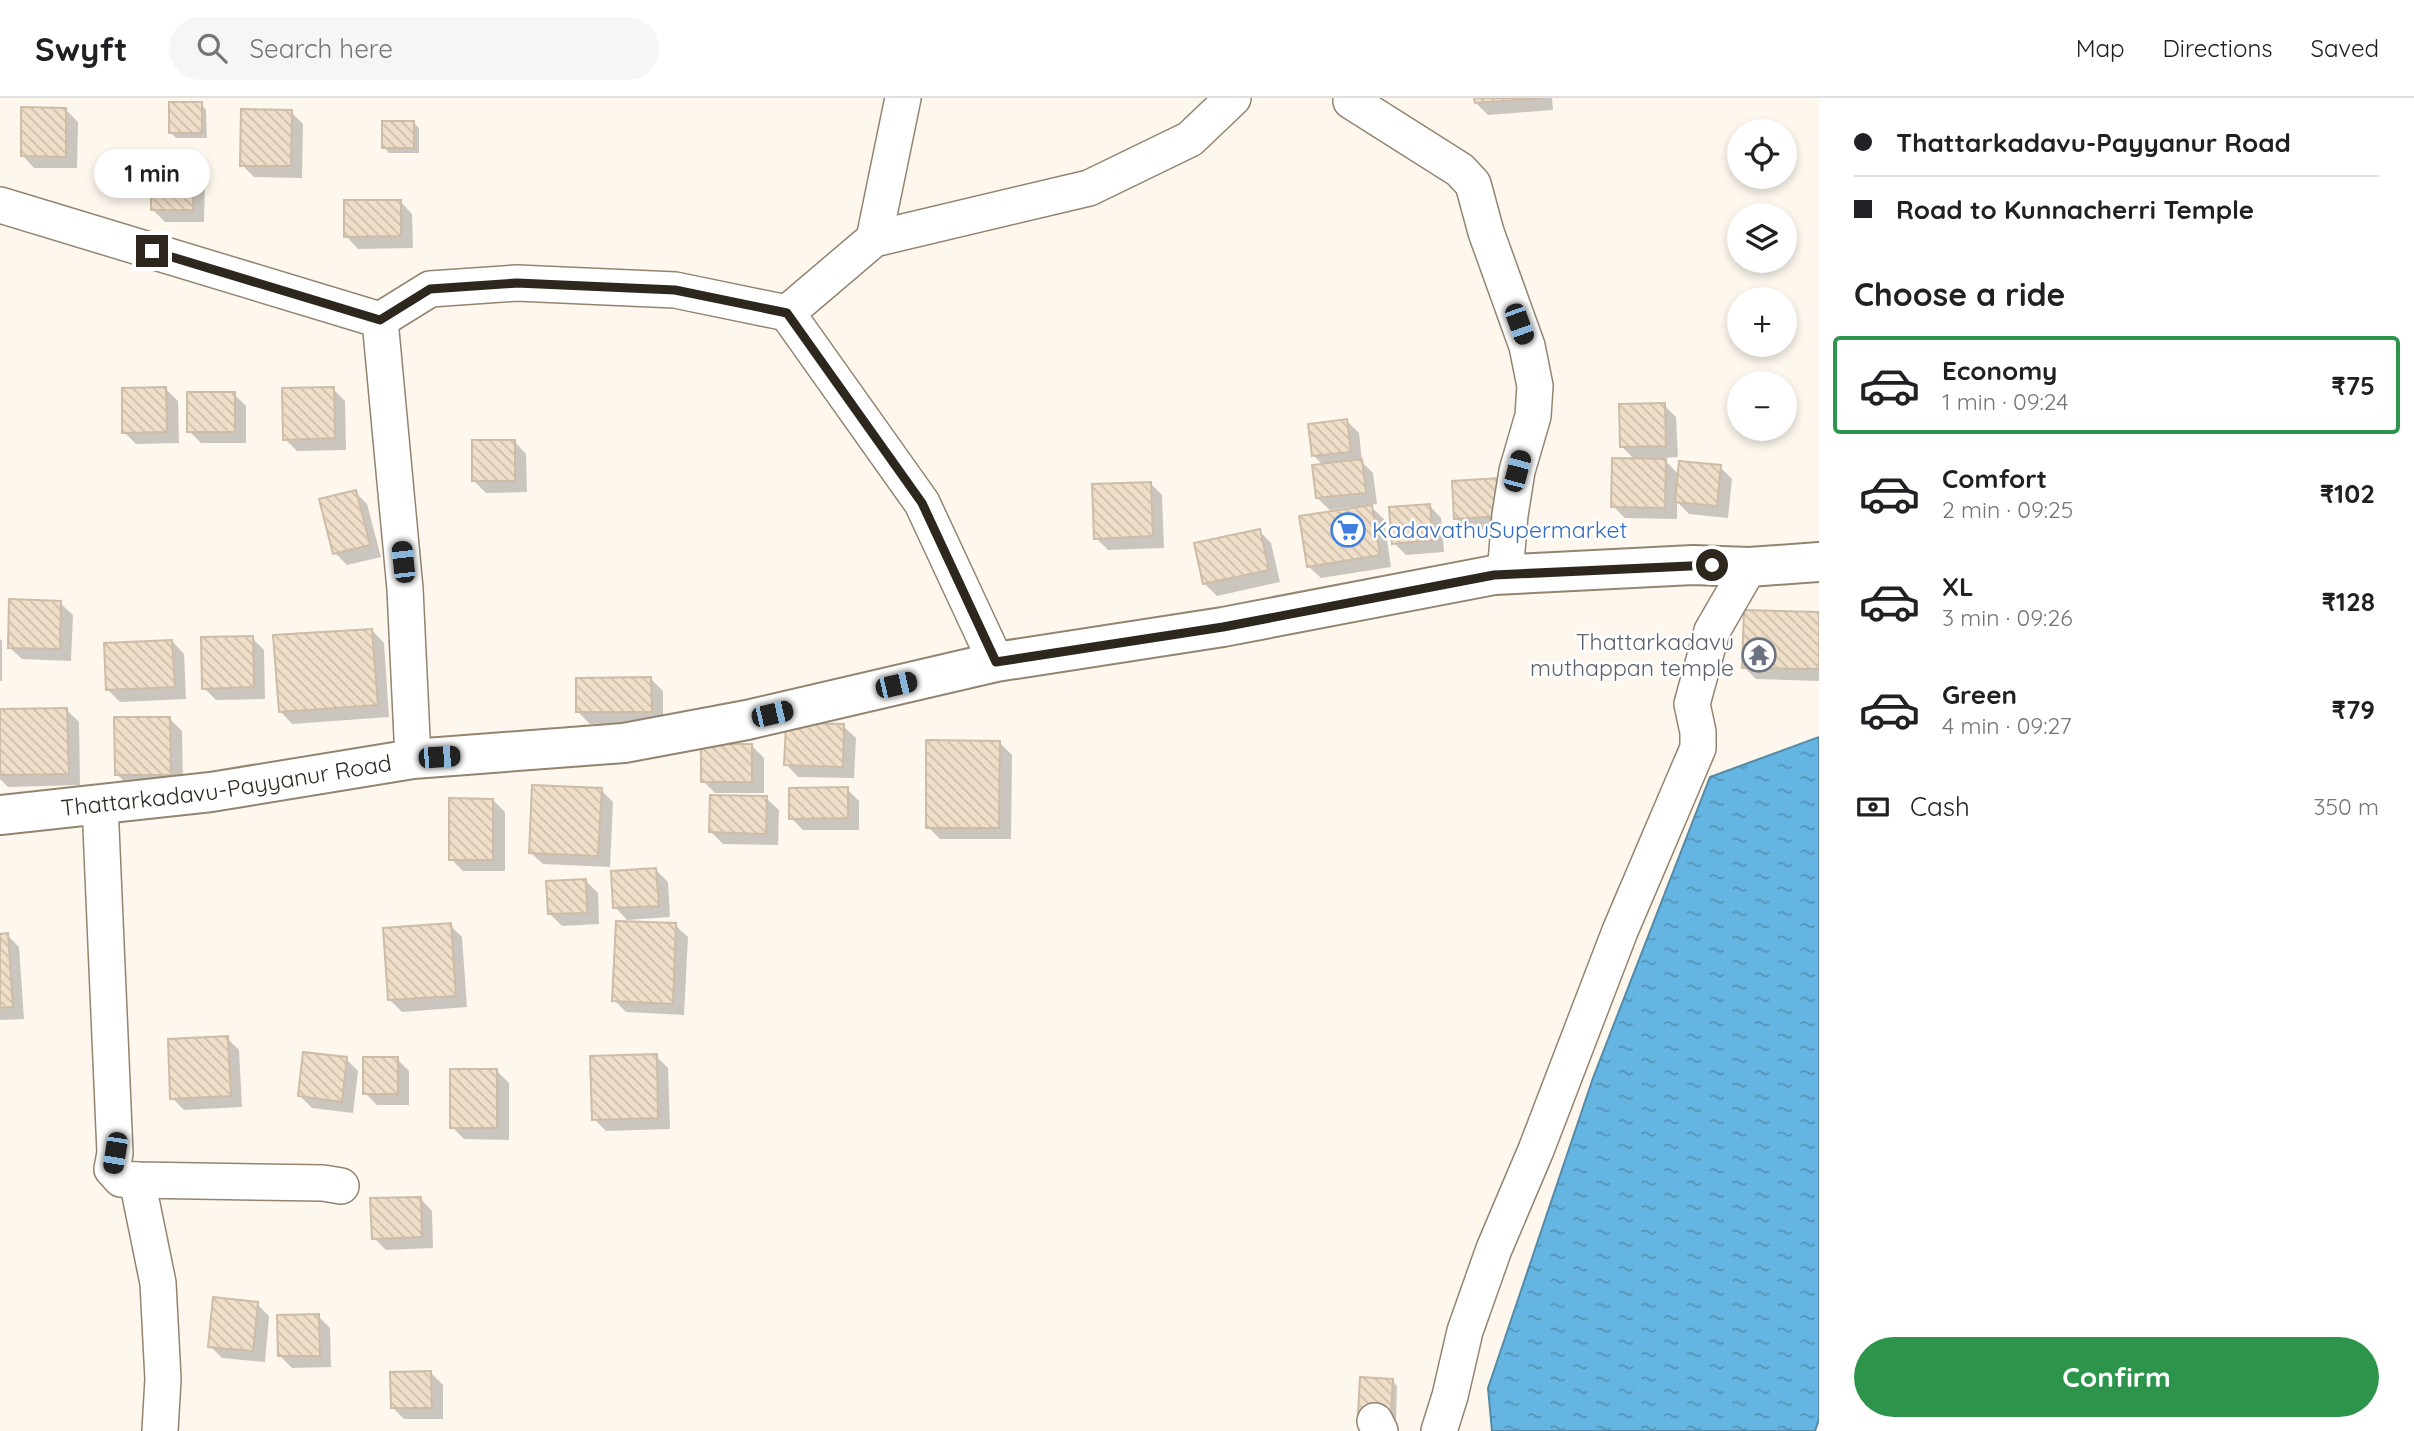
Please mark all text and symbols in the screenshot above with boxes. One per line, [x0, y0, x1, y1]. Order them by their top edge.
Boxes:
search box [169, 17, 659, 80]
text: Swyft [35, 28, 127, 69]
icon: search [193, 29, 231, 67]
text: Search here [249, 32, 393, 65]
text: Map [2076, 33, 2125, 63]
text: Directions [2163, 33, 2273, 63]
text: Saved [2311, 33, 2379, 63]
map controls [1727, 119, 1797, 441]
button: locate [1727, 119, 1797, 189]
text: Thattarkadavu-Payyanur Road [1896, 126, 2291, 159]
callout: 1 min [94, 150, 210, 198]
text: 1 min [124, 159, 180, 188]
text: Road to Kunnacherri Temple [1896, 193, 2254, 226]
button: layers [1727, 203, 1797, 273]
route end [136, 235, 168, 267]
text: Choose a ride [1854, 274, 2066, 314]
button: + [1727, 287, 1797, 357]
car [1502, 301, 1537, 347]
icon: car [1858, 354, 1921, 417]
text: Economy [1942, 354, 2057, 387]
text: ₹75 [2331, 369, 2375, 402]
button: − [1727, 371, 1797, 441]
text: 1 min · 09:24 [1942, 387, 2068, 416]
car [1502, 448, 1533, 494]
icon: car [1858, 462, 1921, 525]
text: Comfort [1942, 462, 2047, 495]
text: ₹102 [2320, 477, 2375, 510]
text: 2 min · 09:25 [1942, 495, 2073, 524]
supermarket icon: KadavathuSupermarket [1329, 511, 1367, 549]
place label: KadavathuSupermarket [1372, 515, 1627, 544]
car [391, 540, 416, 584]
route start [1696, 549, 1728, 581]
icon: car [1858, 570, 1921, 633]
text: XL [1942, 570, 1974, 603]
text: ₹128 [2321, 585, 2375, 618]
text: 3 min · 09:26 [1942, 603, 2073, 632]
place label: Thattarkadavu muthappan temple [1530, 627, 1734, 682]
temple icon: Thattarkadavu muthappan temple [1740, 636, 1778, 674]
car [874, 670, 919, 700]
icon: car [1858, 678, 1921, 741]
text: Green [1942, 678, 2017, 711]
text: ₹79 [2332, 693, 2375, 726]
car [750, 699, 795, 729]
text: 4 min · 09:27 [1942, 711, 2072, 740]
car [418, 745, 461, 769]
street label: Thattarkadavu-Payyanur Road [59, 748, 393, 822]
icon: cash [1854, 788, 1892, 826]
text: Cash [1910, 790, 1970, 823]
text: 350 m [2313, 792, 2379, 821]
car [102, 1131, 129, 1175]
button: Confirm [1854, 1337, 2379, 1417]

